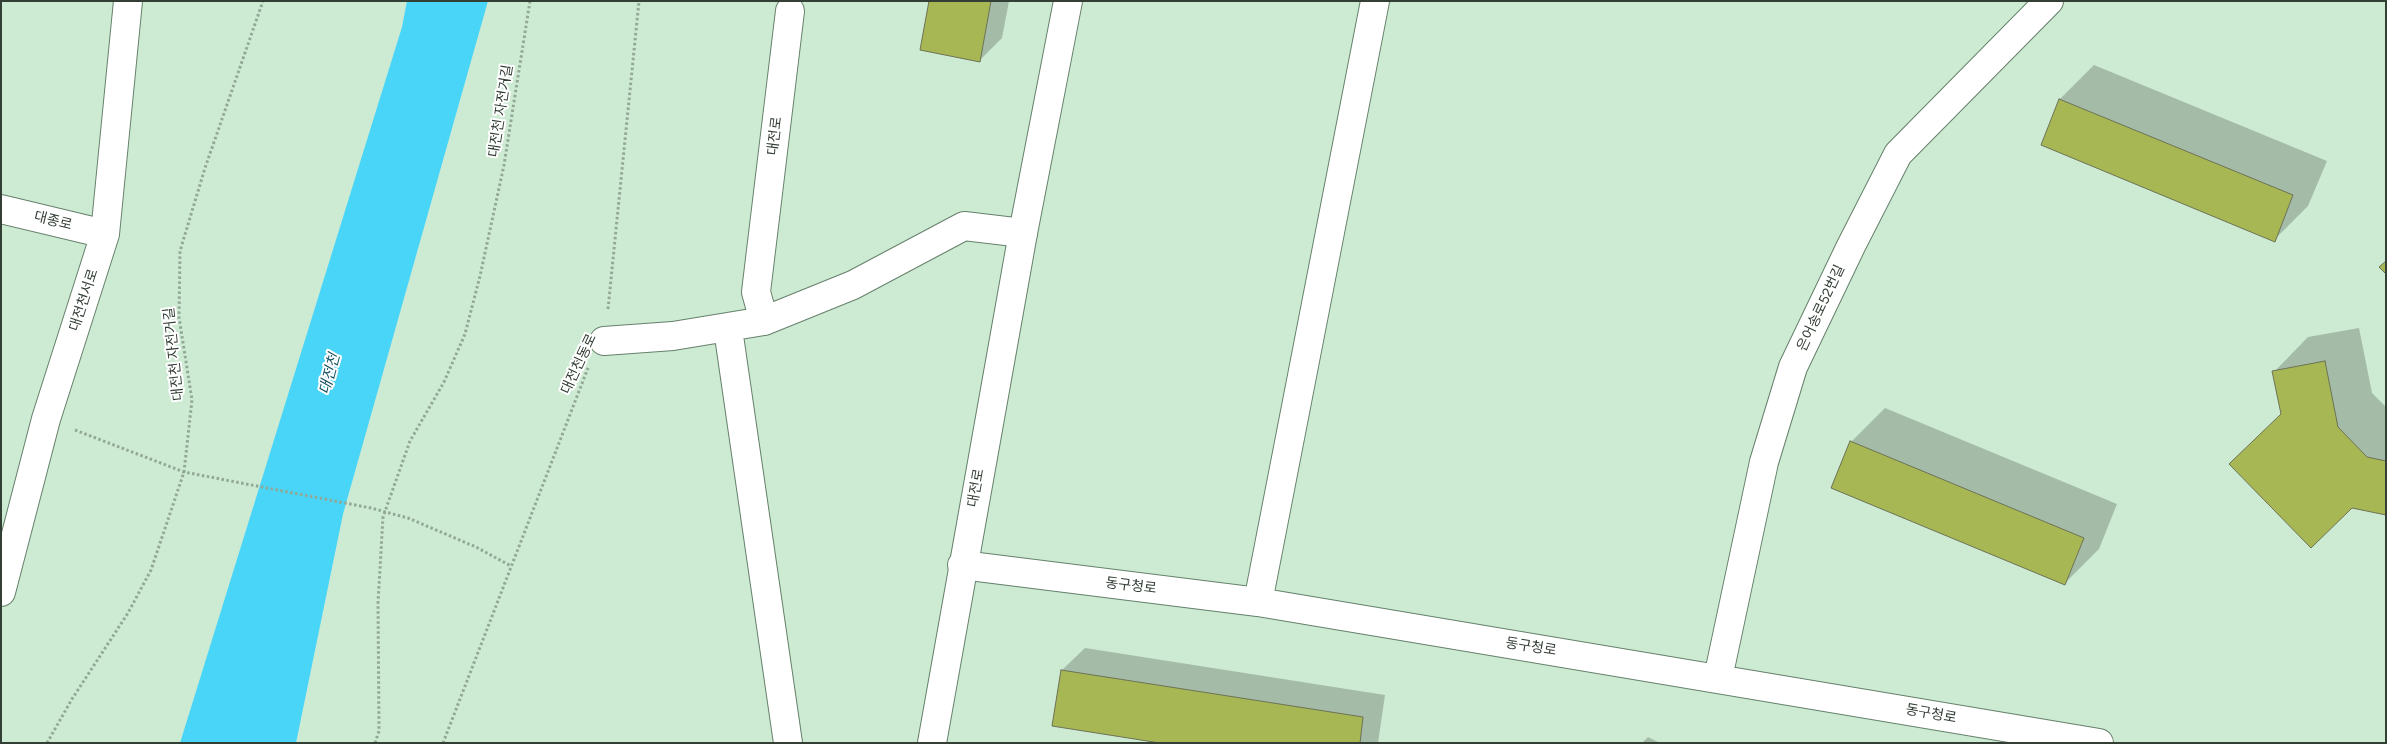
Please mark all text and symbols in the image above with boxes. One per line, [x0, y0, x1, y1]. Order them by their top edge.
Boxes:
street label: 대전천 자전거길 [485, 63, 517, 159]
street label: 대전로 [764, 116, 786, 156]
street label: 대종로 [32, 208, 74, 234]
street label: 은어송로52번길 [1794, 262, 1848, 354]
street label: 대전천서로 [66, 267, 102, 333]
street label: 대전천 자전거길 [161, 307, 187, 401]
street label: 대전천동로 [558, 331, 600, 397]
water label: 대전천 [316, 352, 344, 396]
street label: 대전로 [964, 468, 988, 508]
street label: 동구청로 [1104, 575, 1158, 597]
street label: 동구청로 [1504, 635, 1558, 659]
street label: 동구청로 [1904, 701, 1958, 727]

